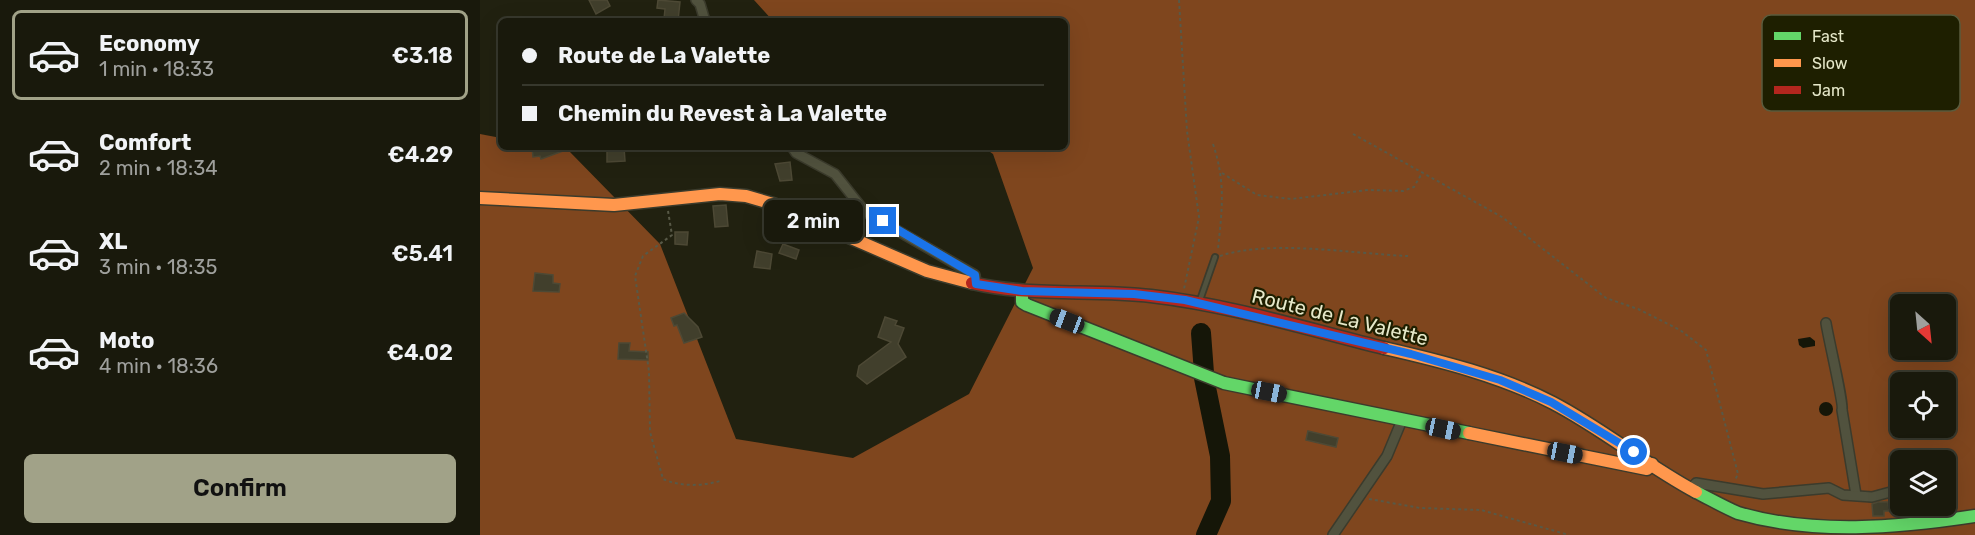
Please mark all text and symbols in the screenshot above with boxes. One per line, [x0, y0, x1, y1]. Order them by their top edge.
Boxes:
legend [1762, 15, 1960, 111]
text: Fast [1812, 27, 1844, 46]
icon: car [27, 28, 81, 82]
text: Economy [99, 30, 200, 57]
text: €3.18 [392, 42, 453, 69]
text: Route de La Valette [558, 42, 770, 69]
text: Slow [1812, 54, 1848, 73]
text: 1 min · 18:33 [99, 57, 214, 81]
text: Jam [1812, 81, 1845, 100]
text: Chemin du Revest à La Valette [558, 100, 887, 127]
icon: car [27, 127, 81, 181]
text: Comfort [99, 129, 191, 156]
text: €4.29 [388, 141, 453, 168]
text: 2 min · 18:34 [99, 156, 218, 180]
callout: 2 min [763, 200, 862, 242]
route end [869, 207, 896, 234]
text: 2 min [787, 209, 840, 233]
icon: car [27, 226, 81, 280]
text: XL [99, 228, 127, 255]
text: €5.41 [392, 240, 453, 267]
text: 3 min · 18:35 [99, 255, 217, 279]
street label: Route de La Valette [1249, 283, 1431, 351]
north arrow [1890, 294, 1956, 360]
map controls [1890, 294, 1956, 516]
car [1047, 306, 1087, 336]
icon: car [27, 325, 81, 379]
text: Moto [99, 327, 154, 354]
text: €4.02 [387, 339, 453, 366]
text: 4 min · 18:36 [99, 354, 218, 378]
button: locate [1890, 372, 1956, 438]
car [1250, 380, 1288, 404]
car [1424, 416, 1462, 442]
route start [1620, 438, 1647, 465]
car [1546, 441, 1584, 465]
button: layers [1890, 450, 1956, 516]
button: Confirm [24, 454, 456, 523]

